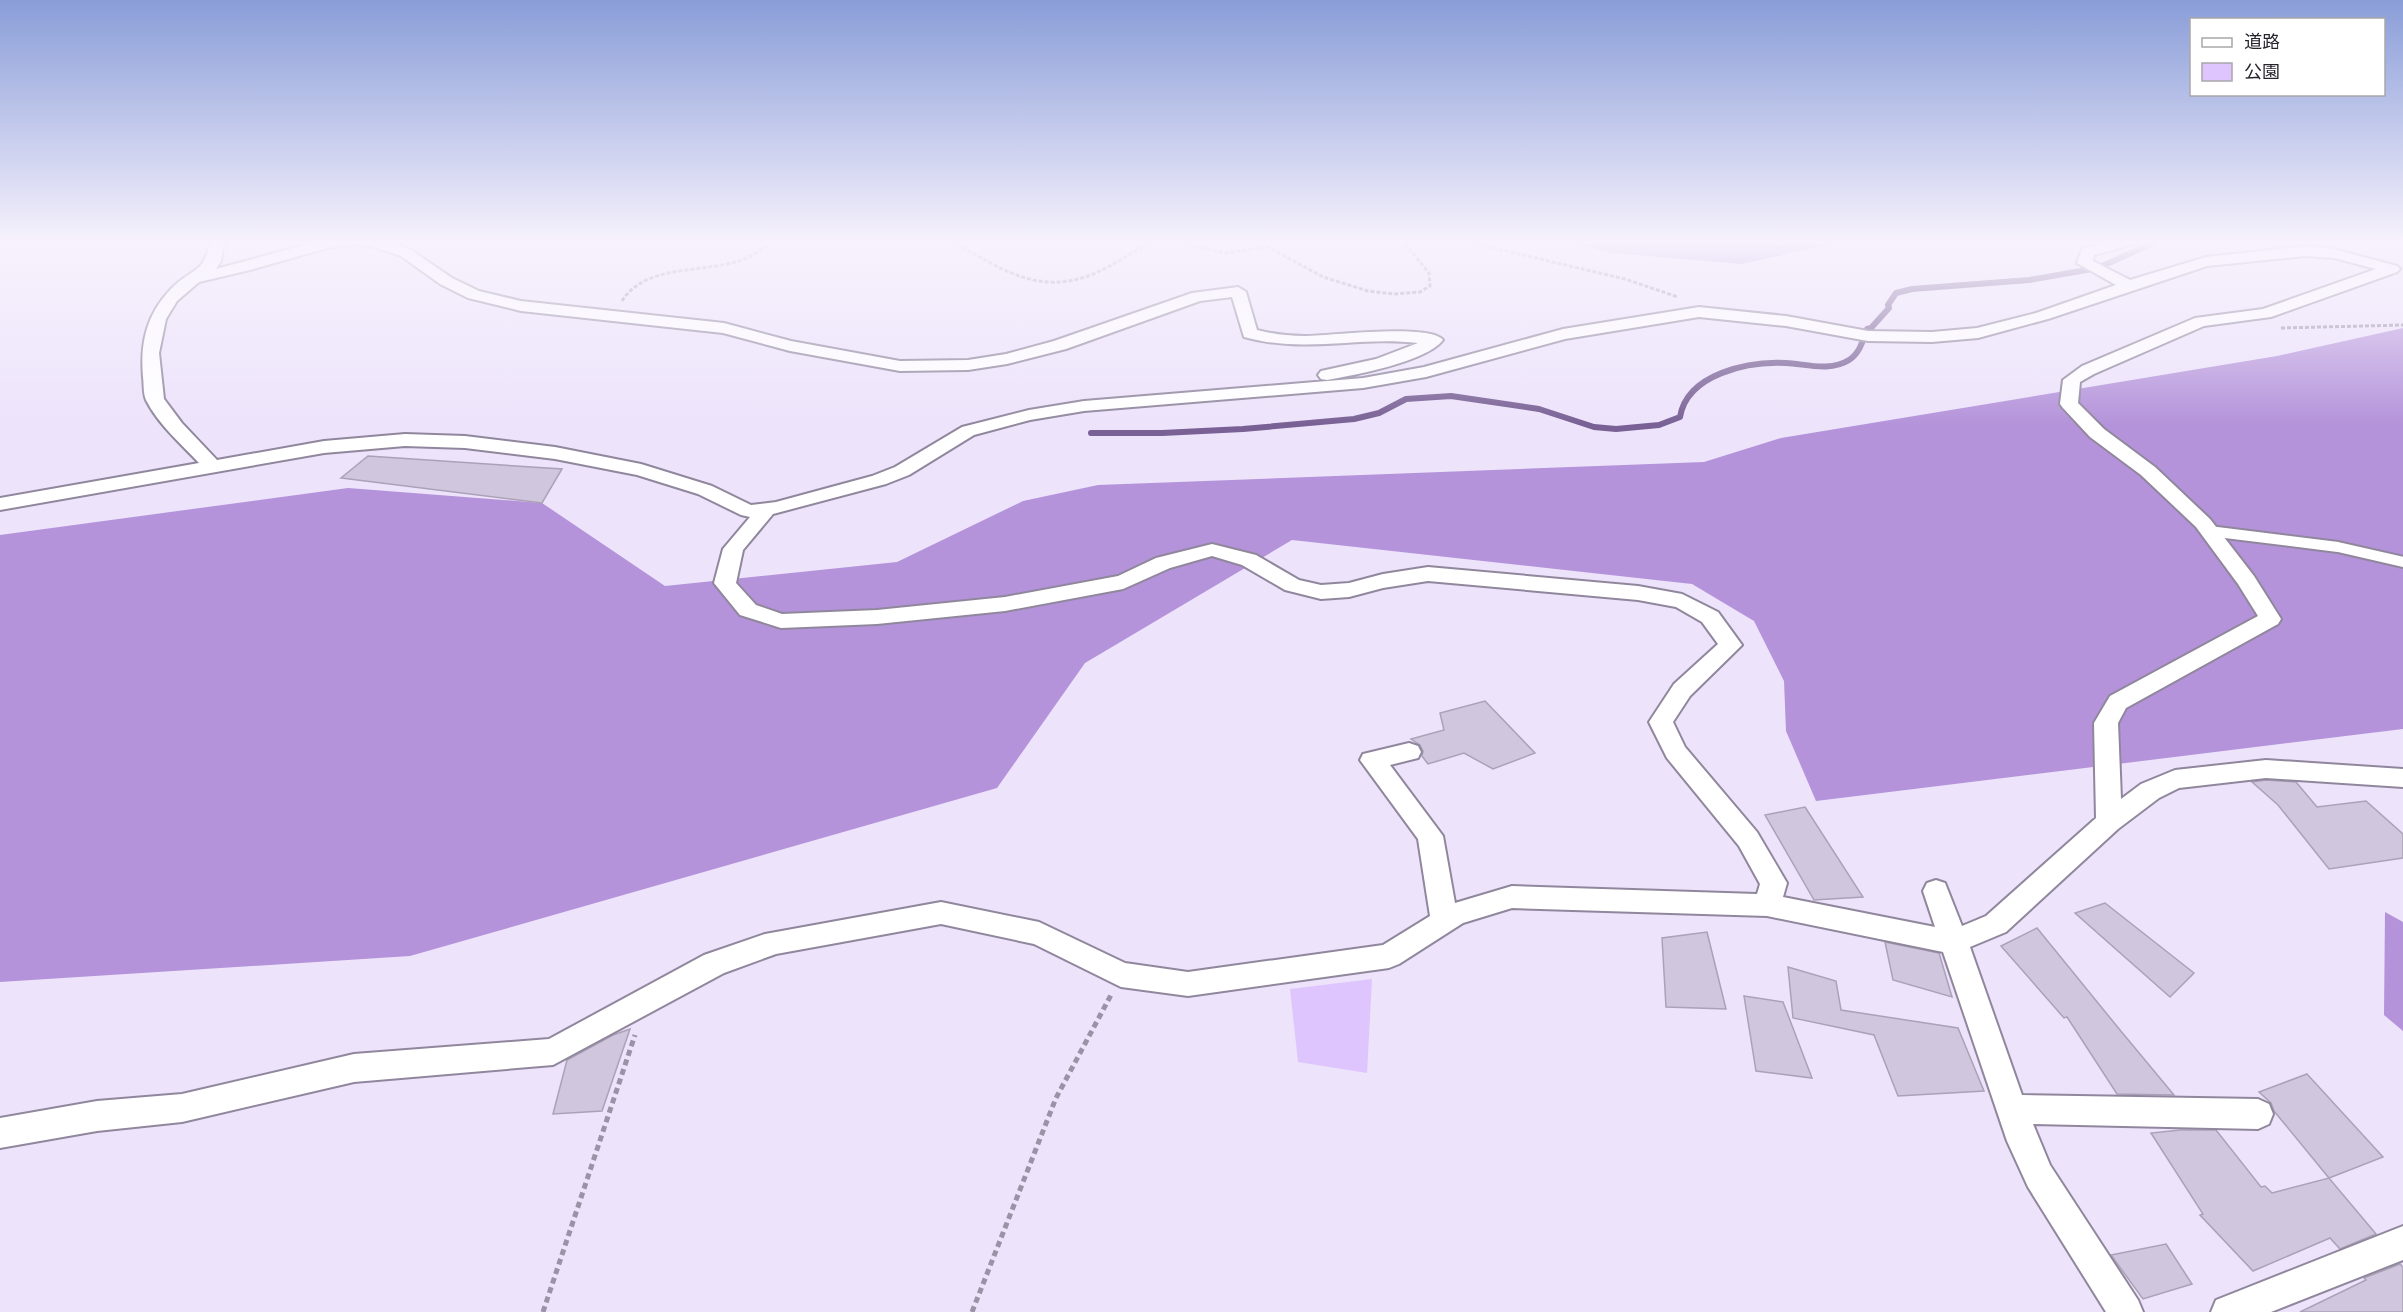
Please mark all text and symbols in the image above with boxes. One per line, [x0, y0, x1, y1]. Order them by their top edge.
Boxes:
legend [2190, 18, 2385, 96]
text: 道路 [2244, 29, 2280, 56]
text: 公園 [2244, 59, 2280, 86]

